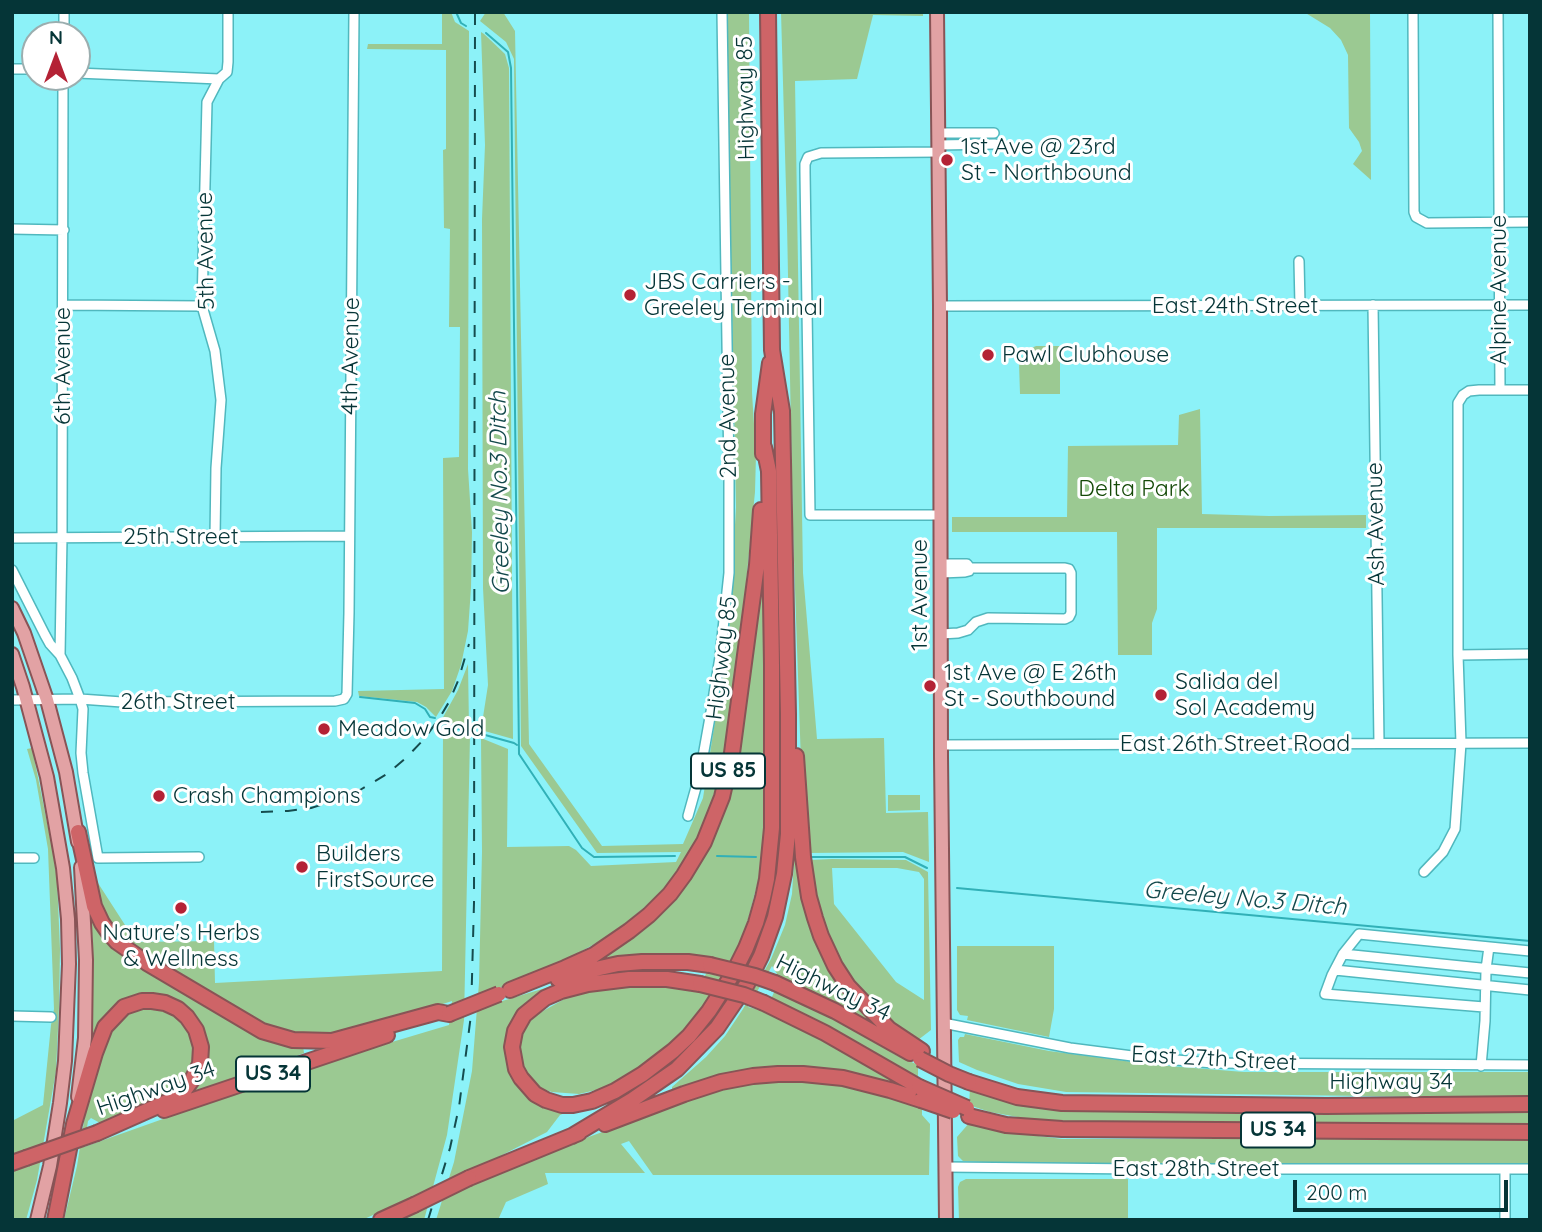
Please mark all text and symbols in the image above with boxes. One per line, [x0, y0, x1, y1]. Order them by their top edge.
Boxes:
north arrow [21, 21, 91, 91]
text: N [49, 25, 63, 49]
street label: Highway 85 [731, 36, 761, 160]
place label: 1st Ave @ 23rd St - Northbound [961, 133, 1132, 187]
marker: 1st Ave @ 23rd St - Northbound [939, 152, 955, 168]
street label: 5th Avenue [191, 192, 221, 310]
street label: Alpine Avenue [1485, 215, 1513, 365]
place label: JBS Carriers - Greeley Terminal [644, 268, 823, 322]
marker: JBS Carriers - Greeley Terminal [622, 287, 638, 303]
street label: East 24th Street [1152, 292, 1318, 320]
street label: 4th Avenue [336, 297, 366, 415]
street label: 6th Avenue [49, 307, 77, 425]
place label: Pawl Clubhouse [1002, 341, 1169, 369]
marker: Pawl Clubhouse [980, 347, 996, 363]
street label: 2nd Avenue [713, 353, 743, 479]
water label: Greeley No.3 Ditch [484, 391, 516, 595]
street label: Ash Avenue [1361, 462, 1391, 586]
park label: Delta Park [1078, 475, 1190, 503]
street label: 25th Street [123, 523, 239, 551]
street label: 1st Avenue [906, 539, 934, 651]
street label: Highway 85 [701, 595, 743, 721]
place label: 1st Ave @ E 26th St - Southbound [944, 659, 1117, 713]
place label: Salida del Sol Academy [1175, 668, 1315, 722]
marker: 1st Ave @ E 26th St - Southbound [922, 678, 938, 694]
marker: Salida del Sol Academy [1153, 687, 1169, 703]
street label: 26th Street [120, 688, 236, 716]
place label: Meadow Gold [338, 715, 484, 743]
marker: Meadow Gold [316, 721, 332, 737]
street label: East 26th Street Road [1120, 730, 1350, 758]
road number: US 85 [691, 754, 765, 788]
place label: Crash Champions [173, 782, 360, 810]
marker: Crash Champions [151, 788, 167, 804]
place label: Builders FirstSource [316, 840, 435, 894]
marker: Builders FirstSource [294, 859, 310, 875]
water label: Greeley No.3 Ditch [1142, 876, 1348, 922]
marker: Nature's Herbs & Wellness [173, 900, 189, 916]
place label: Nature's Herbs & Wellness [102, 919, 260, 973]
street label: Highway 34 [771, 948, 895, 1028]
street label: East 27th Street [1130, 1041, 1298, 1077]
street label: Highway 34 [93, 1056, 219, 1122]
road number: US 34 [236, 1056, 310, 1092]
street label: Highway 34 [1329, 1068, 1453, 1096]
road number: US 34 [1241, 1112, 1315, 1148]
street label: East 28th Street [1112, 1155, 1280, 1183]
scale bar [1297, 1166, 1512, 1210]
text: 200 m [1306, 1179, 1368, 1205]

